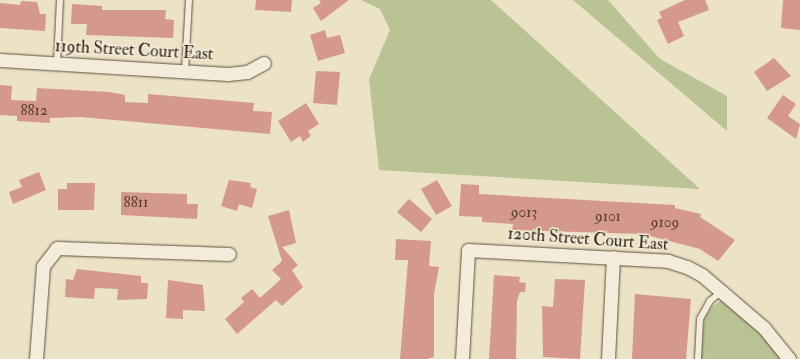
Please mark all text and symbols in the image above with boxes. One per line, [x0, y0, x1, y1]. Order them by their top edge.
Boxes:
street label: 119th Street Court East [54, 36, 214, 64]
house number: 8812 [20, 102, 48, 120]
house number: 8811 [124, 194, 148, 212]
house number: 9013 [511, 204, 537, 222]
house number: 9101 [595, 208, 621, 226]
house number: 9109 [651, 214, 679, 232]
street label: 120th Street Court East [507, 223, 669, 255]

